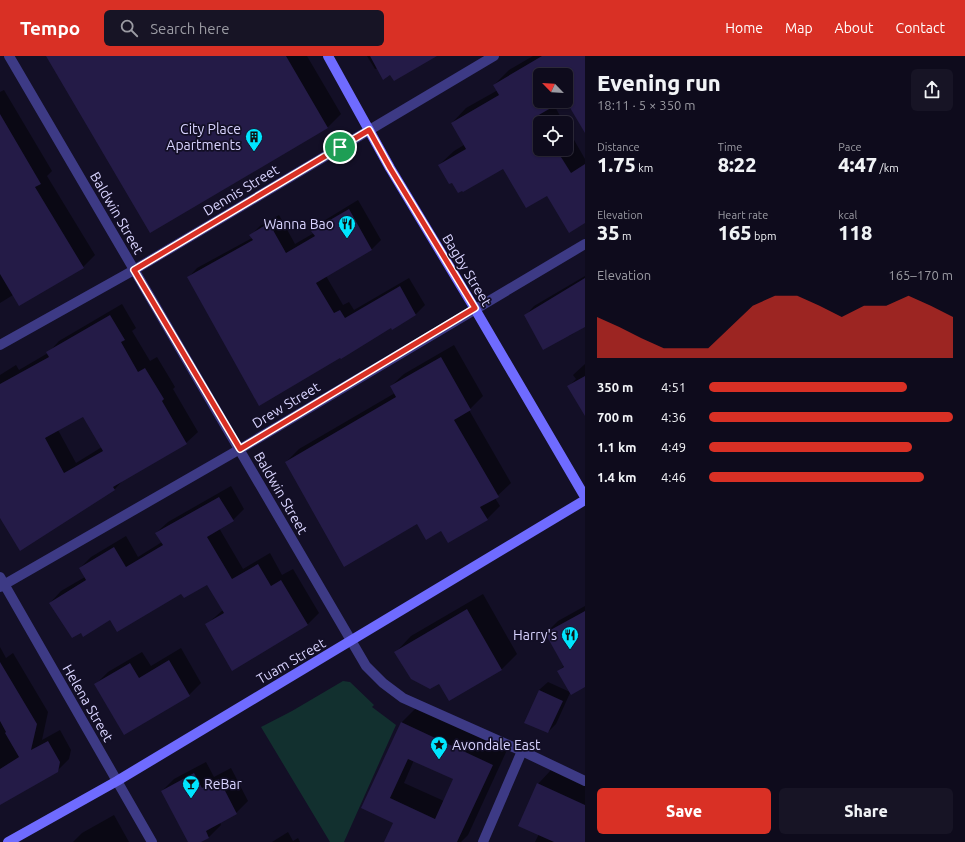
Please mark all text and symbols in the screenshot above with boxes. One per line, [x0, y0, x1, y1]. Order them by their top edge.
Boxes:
search box [104, 10, 384, 46]
text: Tempo [20, 17, 80, 39]
icon: search [118, 17, 140, 39]
text: Search here [150, 20, 230, 37]
text: Home [725, 20, 763, 36]
text: Map [785, 20, 813, 36]
text: About [835, 20, 874, 36]
text: Contact [896, 20, 945, 36]
north arrow [533, 68, 573, 108]
map controls [533, 68, 573, 156]
button: share [911, 69, 953, 111]
text: Evening run [597, 70, 721, 95]
text: 18:11 · 5 × 350 m [597, 98, 696, 112]
button: locate [533, 116, 573, 156]
place label: City Place Apartments [166, 121, 241, 153]
building icon: City Place Apartments [244, 127, 264, 152]
pin [323, 130, 357, 164]
icon: arrive [329, 136, 351, 158]
text: Distance [597, 141, 640, 153]
text: Time [718, 141, 742, 153]
text: Pace [838, 141, 862, 153]
text: 1.75 [597, 153, 636, 176]
text: 8:22 [718, 153, 756, 176]
text: 4:47 [838, 153, 877, 176]
street label: Dennis Street [200, 161, 282, 219]
text: km [636, 162, 653, 174]
text: /km [877, 162, 899, 174]
street label: Baldwin Street [87, 169, 147, 257]
text: Elevation [597, 209, 643, 221]
text: Heart rate [718, 209, 768, 221]
text: kcal [838, 209, 857, 221]
restaurant icon: Wanna Bao [337, 214, 357, 239]
place label: Wanna Bao [263, 216, 334, 232]
text: 35 [597, 221, 620, 244]
text: 165 [718, 221, 752, 244]
text: 118 [838, 221, 872, 244]
text: m [620, 230, 632, 242]
text: bpm [752, 230, 776, 242]
street label: Bagby Street [439, 231, 495, 309]
text: Elevation [597, 268, 651, 282]
text: 165–170 m [888, 268, 953, 282]
street label: Drew Street [249, 378, 323, 431]
text: 350 m [597, 380, 633, 394]
text: 4:51 [661, 380, 686, 394]
text: 700 m [597, 410, 633, 424]
text: 4:36 [661, 410, 686, 424]
text: 1.1 km [597, 440, 636, 454]
text: 4:49 [661, 440, 686, 454]
street label: Baldwin Street [251, 449, 311, 537]
text: 1.4 km [597, 470, 636, 484]
text: 4:46 [661, 470, 686, 484]
restaurant icon: Harry's [560, 625, 580, 650]
place label: Harry's [513, 627, 557, 643]
street label: Tuam Street [254, 635, 329, 687]
street label: Helena Street [59, 662, 117, 745]
place icon: Avondale East [429, 735, 449, 760]
place label: Avondale East [452, 737, 541, 753]
bar icon: ReBar [181, 774, 201, 799]
place label: ReBar [204, 776, 243, 792]
button: Save [597, 788, 771, 834]
button: Share [779, 788, 953, 834]

